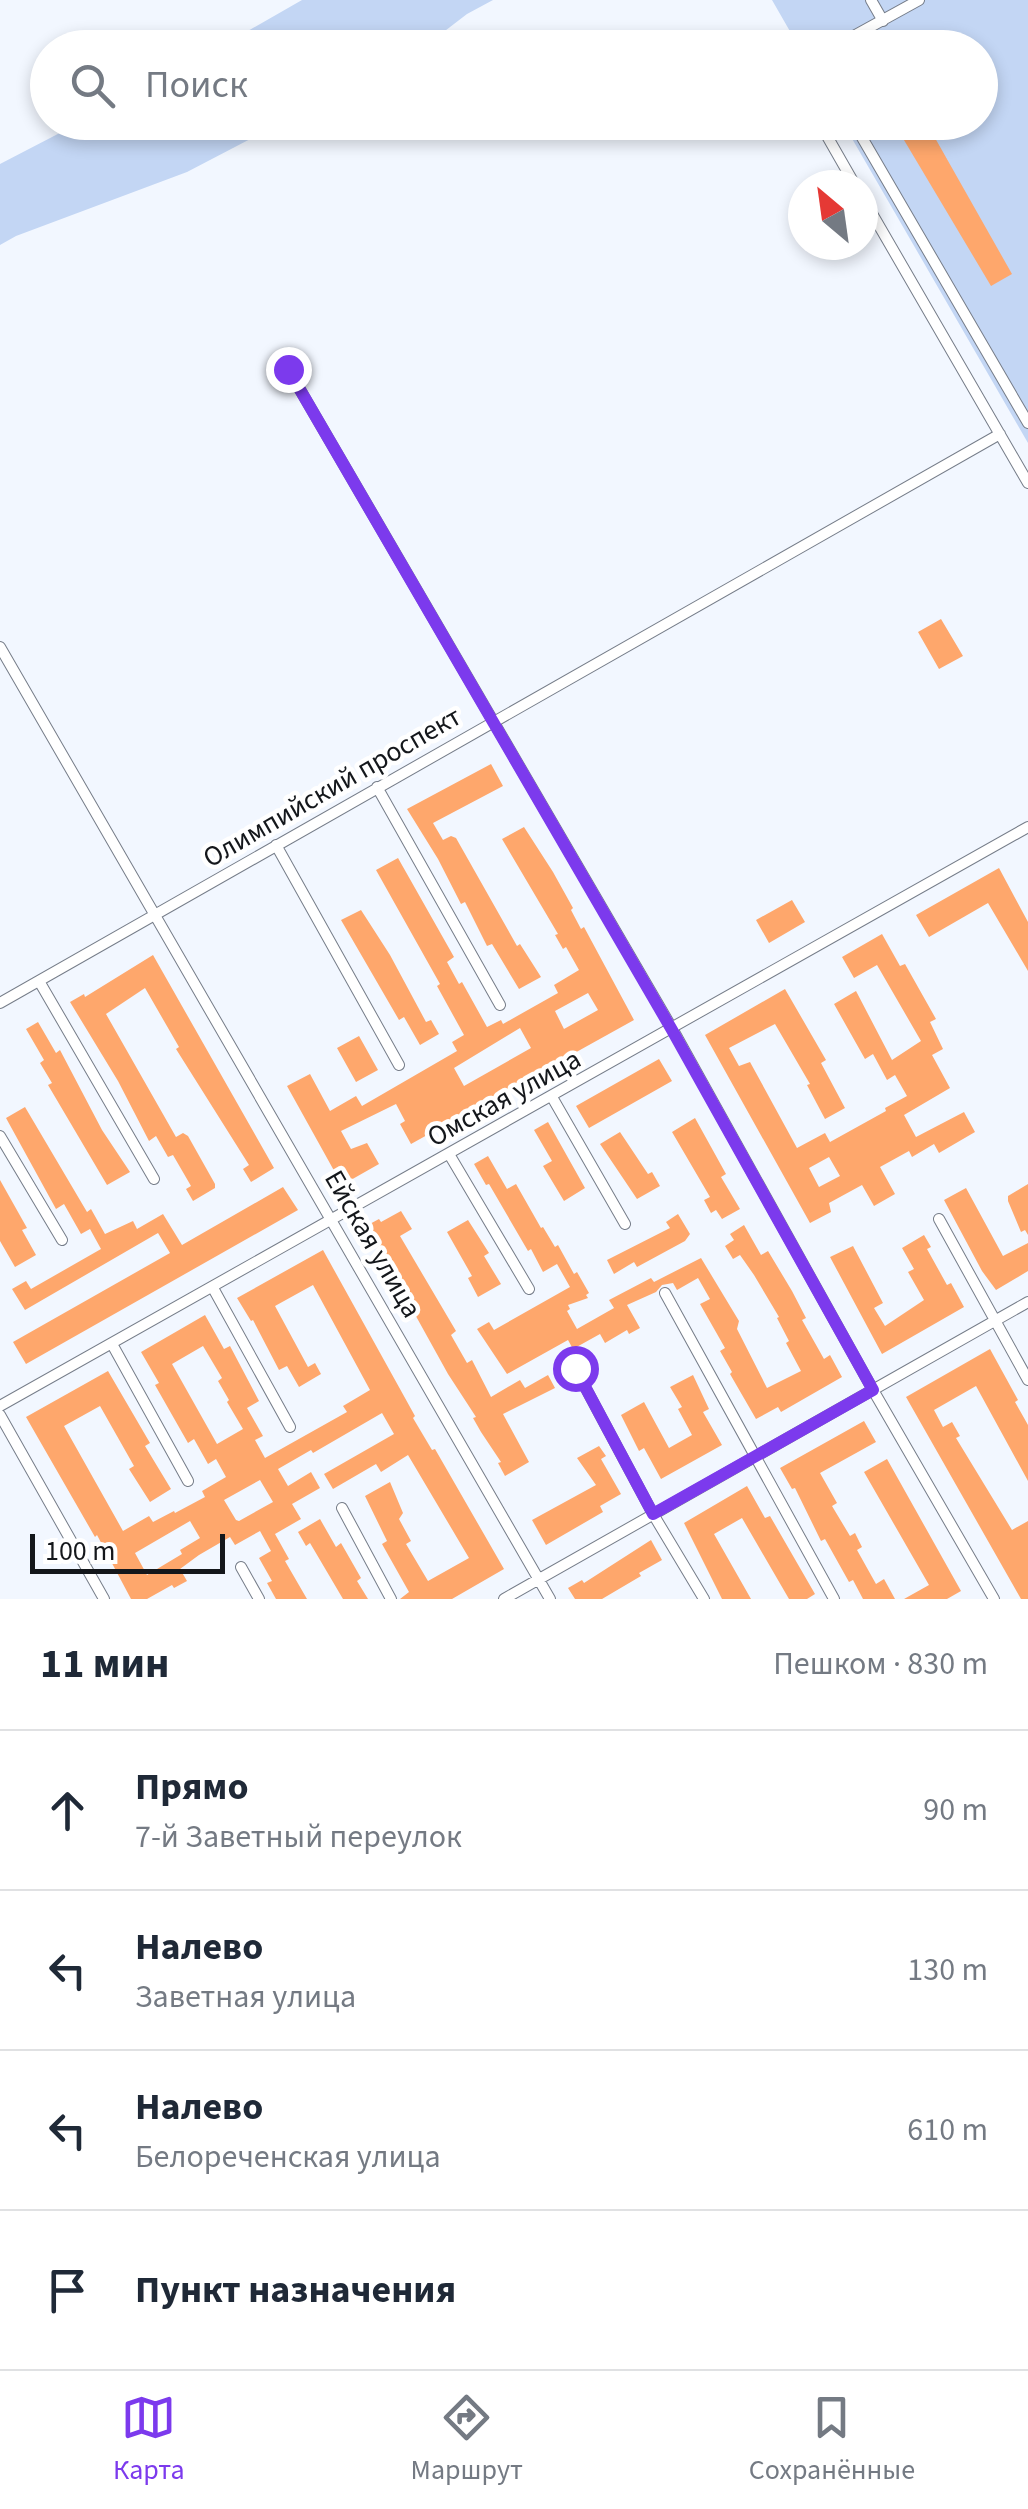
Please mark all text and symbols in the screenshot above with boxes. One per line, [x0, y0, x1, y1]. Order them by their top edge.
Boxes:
search box [30, 30, 998, 140]
icon: search [65, 58, 120, 113]
text: Поиск [145, 58, 248, 112]
north arrow [788, 170, 878, 260]
route end [266, 347, 312, 393]
street label: Олимпийский проспект [195, 697, 469, 877]
street label: Омская улица [420, 1039, 588, 1157]
street label: Ейская улица [315, 1163, 431, 1325]
route start [553, 1346, 599, 1392]
scale bar [30, 1529, 225, 1574]
text: 100 m [45, 1531, 116, 1571]
text: 11 мин [40, 1634, 169, 1694]
text: Пешком · 830 m [773, 1641, 988, 1687]
text: Прямо [135, 1760, 249, 1814]
icon: ahead [40, 1783, 95, 1838]
text: 90 m [923, 1787, 988, 1833]
text: 7-й Заветный переулок [135, 1814, 462, 1860]
text: Налево [135, 1920, 263, 1974]
icon: left [40, 1943, 95, 1998]
text: 130 m [907, 1947, 988, 1993]
text: Заветная улица [135, 1974, 356, 2020]
text: Налево [135, 2080, 263, 2134]
icon: left [40, 2103, 95, 2158]
text: 610 m [907, 2107, 988, 2153]
text: Белореченская улица [135, 2134, 441, 2180]
icon: arrive [40, 2263, 95, 2318]
text: Пункт назначения [135, 2263, 456, 2317]
tab: Карта [113, 2390, 185, 2490]
tab: Маршрут [411, 2390, 523, 2490]
tab: Сохранённые [749, 2390, 915, 2490]

